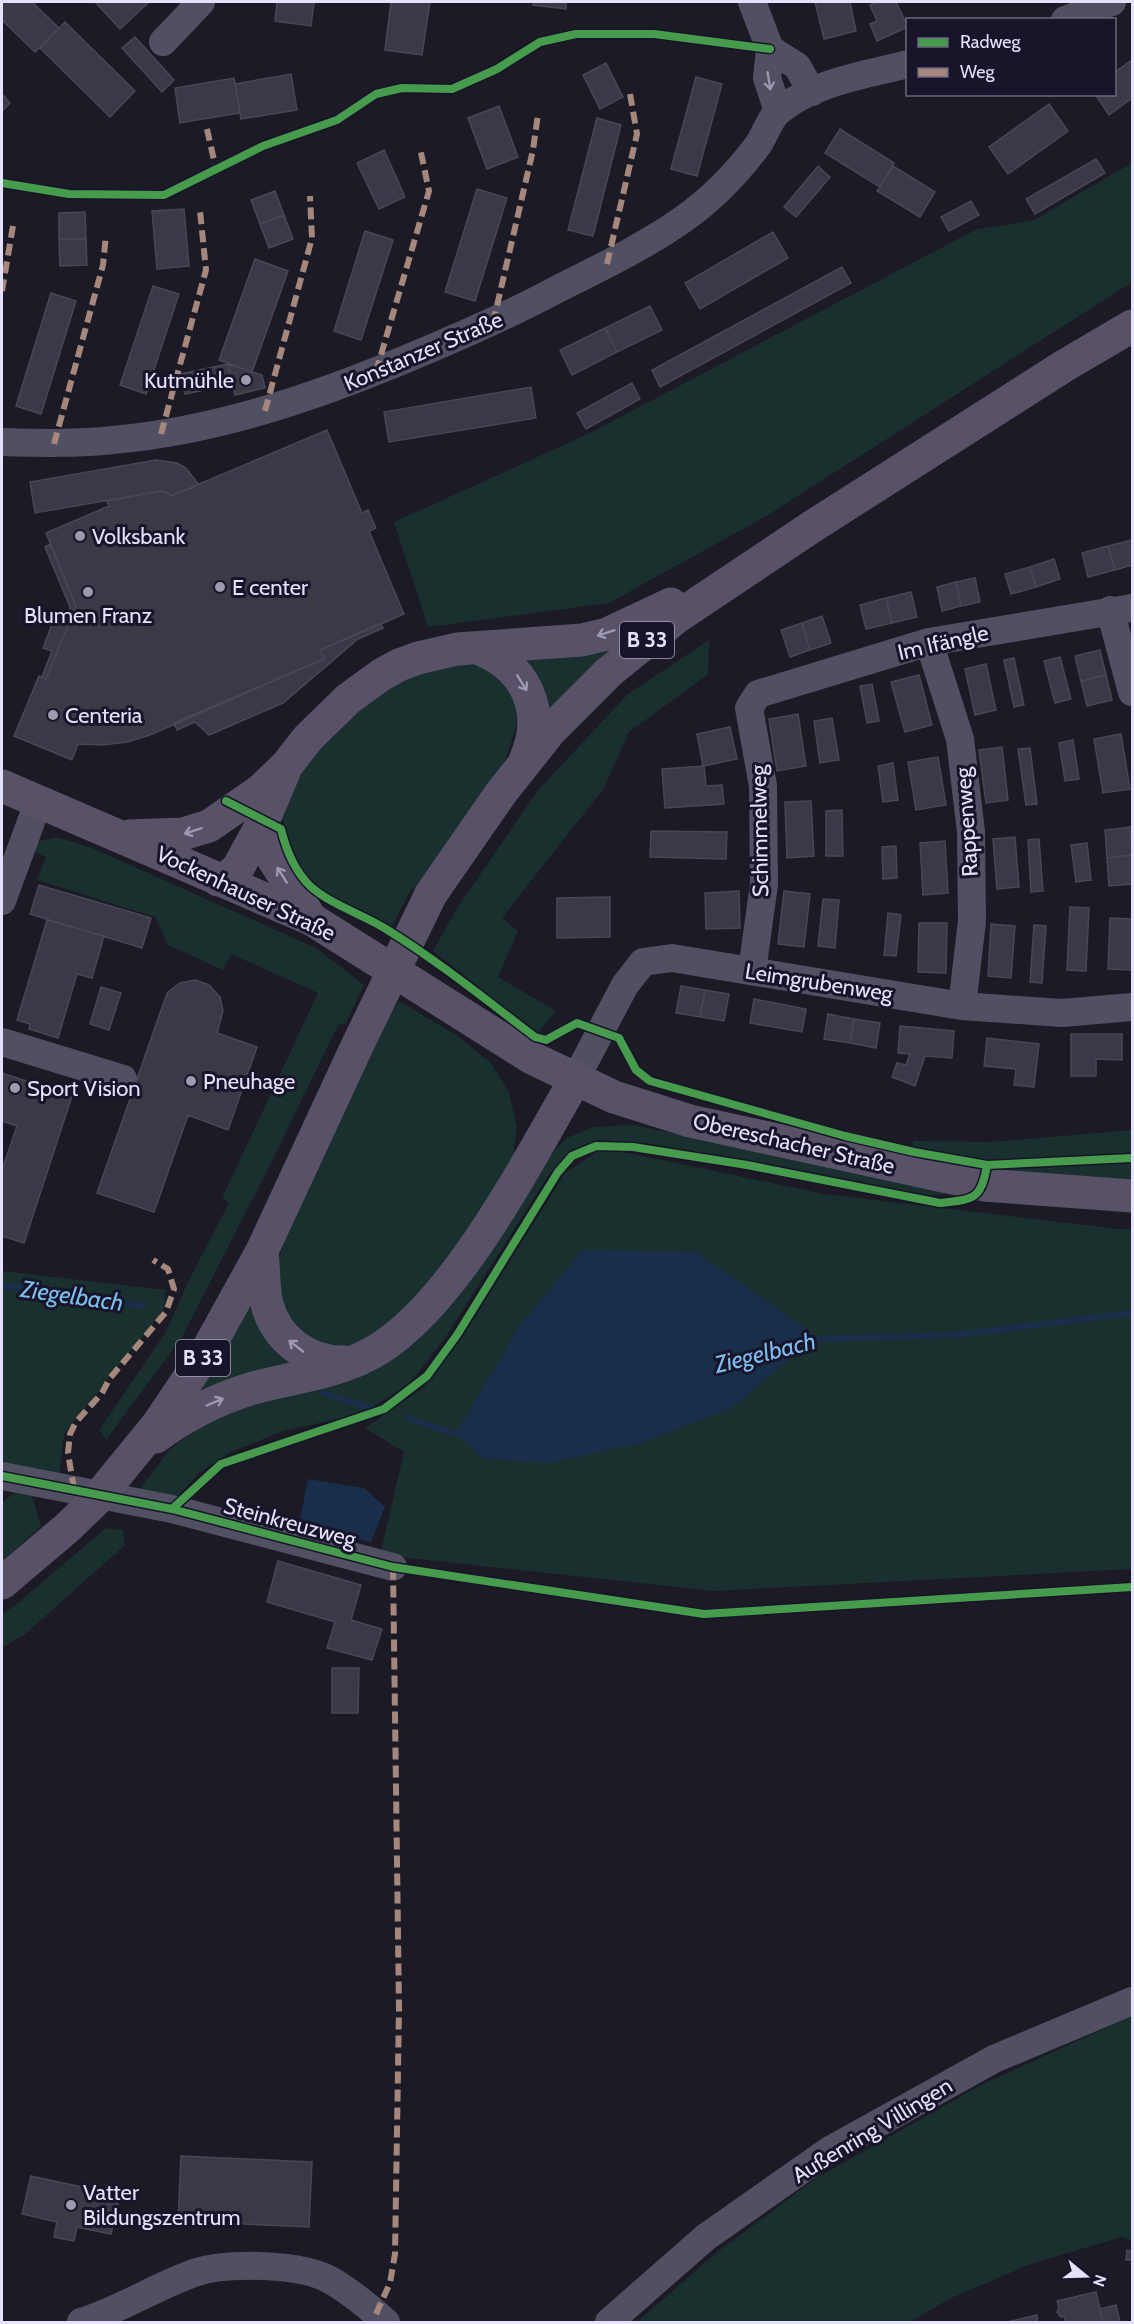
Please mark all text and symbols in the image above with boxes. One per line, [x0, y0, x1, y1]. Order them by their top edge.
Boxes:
legend [906, 18, 1116, 96]
text: Radweg [960, 31, 1022, 53]
text: Weg [960, 61, 996, 83]
one-way arrow [764, 71, 775, 90]
street label: Konstanzer Straße [340, 306, 507, 397]
place label: Kutmühle [144, 367, 234, 394]
marker: Kutmühle [239, 373, 253, 387]
place label: Volksbank [92, 523, 185, 550]
marker: Volksbank [73, 529, 87, 543]
place label: E center [232, 574, 308, 601]
marker: E center [213, 580, 227, 594]
marker: Blumen Franz [81, 585, 95, 599]
place label: Blumen Franz [24, 602, 152, 629]
street label: Im Ifängle [895, 619, 991, 666]
road number: B 33 [620, 622, 674, 658]
one-way arrow [597, 629, 616, 640]
one-way arrow [517, 674, 529, 691]
place label: Centeria [65, 702, 143, 729]
marker: Centeria [46, 708, 60, 722]
street label: Schimmelweg [745, 764, 774, 897]
street label: Rappenweg [949, 765, 984, 878]
one-way arrow [184, 826, 203, 837]
street label: Vockenhauser Straße [152, 840, 340, 947]
one-way arrow [276, 867, 288, 884]
street label: Leimgrubenweg [743, 957, 896, 1008]
place label: Pneuhage [203, 1068, 295, 1095]
marker: Pneuhage [184, 1074, 198, 1088]
place label: Sport Vision [27, 1075, 141, 1102]
marker: Sport Vision [8, 1081, 22, 1095]
street label: Obereschacher Straße [690, 1107, 897, 1180]
water label: Ziegelbach [18, 1274, 125, 1317]
water label: Ziegelbach [710, 1326, 818, 1379]
one-way arrow [288, 1339, 304, 1352]
road number: B 33 [176, 1340, 230, 1376]
one-way arrow [206, 1396, 224, 1407]
street label: Steinkreuzweg [221, 1492, 360, 1553]
street label: Außenring Villingen [787, 2072, 957, 2189]
place label: Vatter Bildungszentrum [83, 2179, 241, 2231]
marker: Vatter Bildungszentrum [64, 2198, 78, 2212]
north arrow [1056, 2246, 1116, 2306]
text: N [1089, 2272, 1111, 2289]

